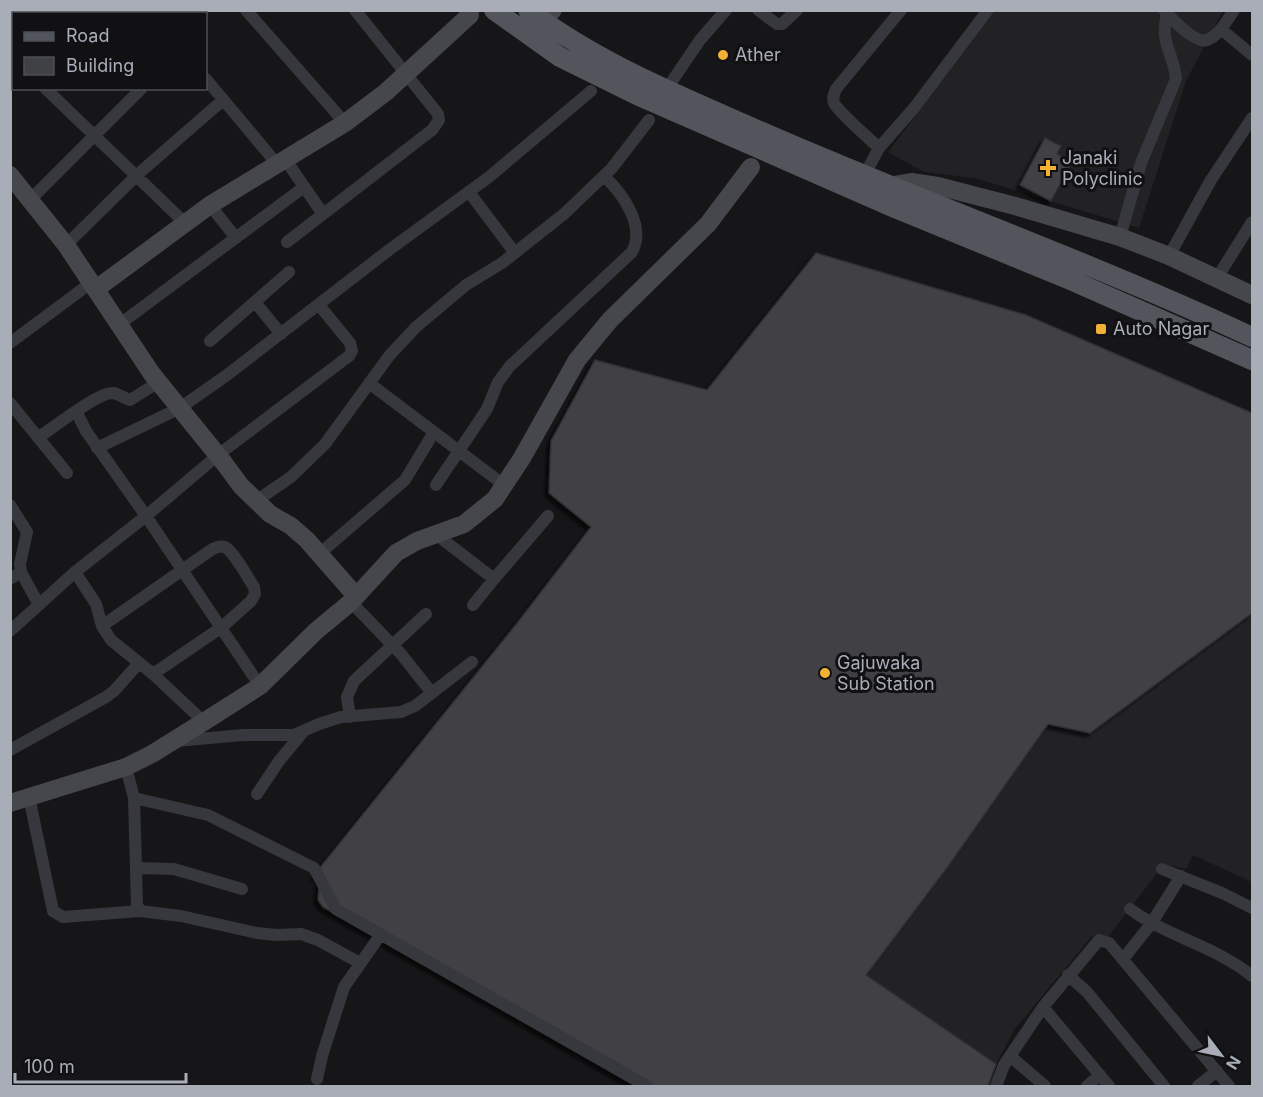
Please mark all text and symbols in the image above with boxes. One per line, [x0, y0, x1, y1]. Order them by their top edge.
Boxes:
legend [12, 12, 207, 90]
text: Road [66, 25, 109, 46]
place label: Ather [735, 44, 781, 65]
marker: Ather [716, 48, 730, 62]
text: Building [66, 55, 134, 76]
place label: Janaki Polyclinic [1062, 147, 1143, 189]
marker: Janaki Polyclinic [1039, 159, 1057, 177]
place label: Auto Nagar [1113, 318, 1209, 339]
marker: Auto Nagar [1094, 322, 1108, 336]
place label: Gajuwaka Sub Station [837, 652, 935, 694]
marker: Gajuwaka Sub Station [818, 666, 832, 680]
north arrow [1191, 1025, 1251, 1085]
scale bar [15, 1046, 186, 1084]
text: N [1222, 1052, 1245, 1073]
text: 100 m [24, 1056, 75, 1077]

